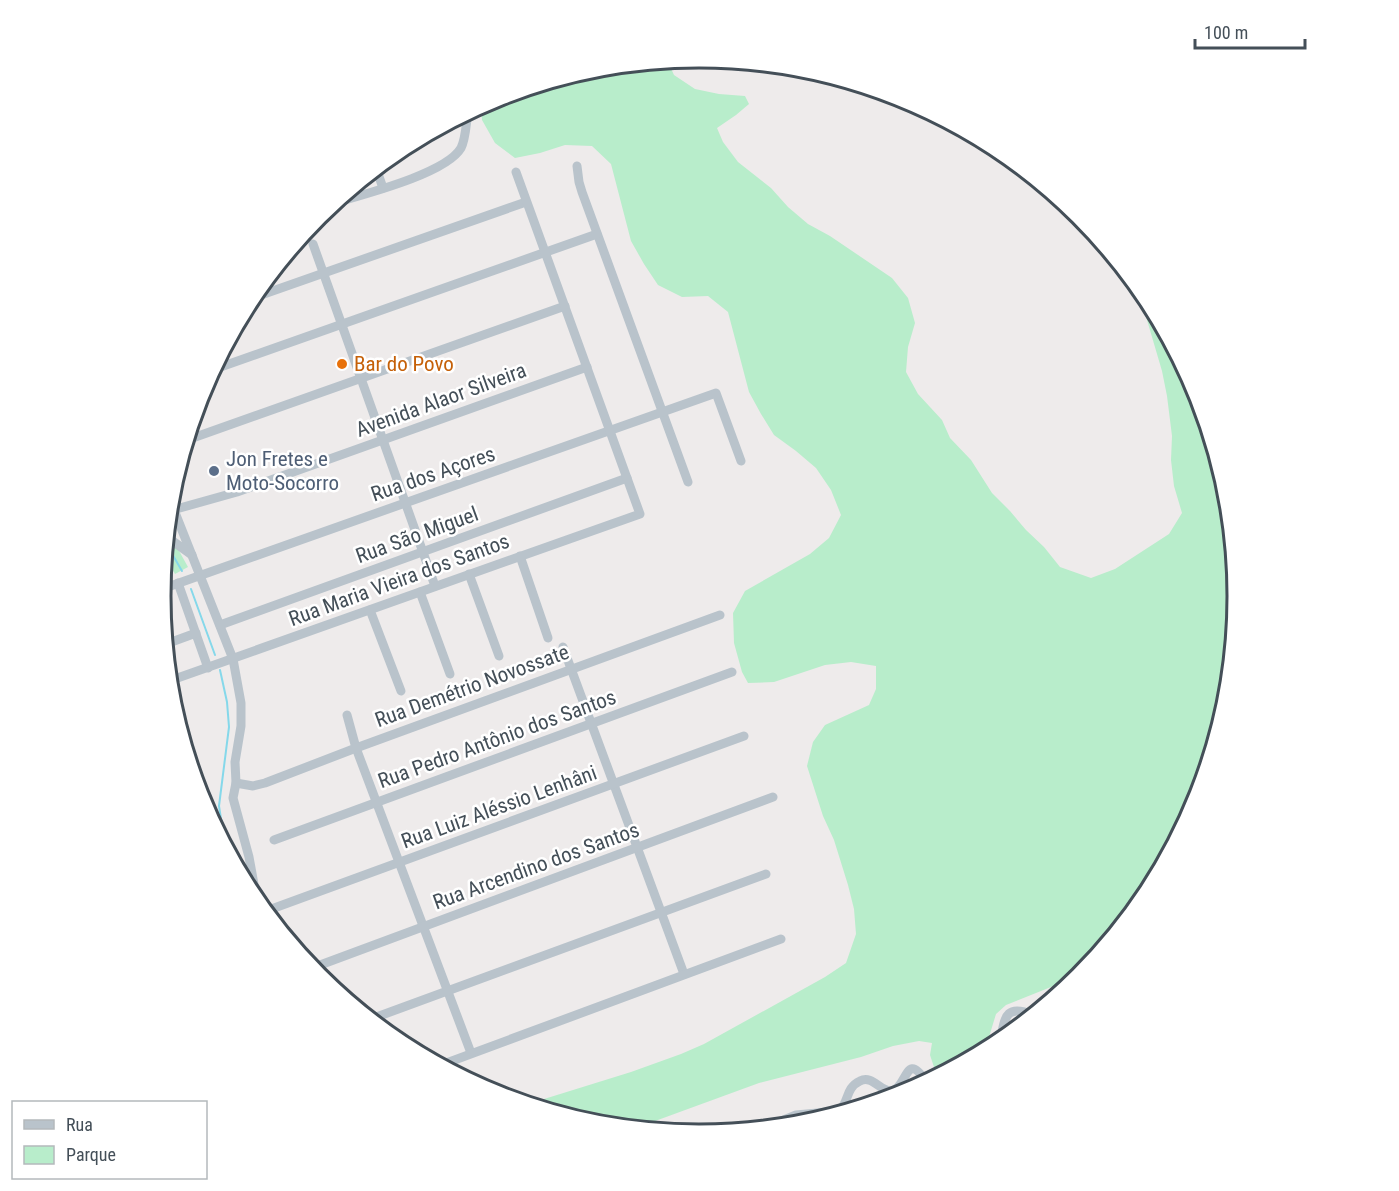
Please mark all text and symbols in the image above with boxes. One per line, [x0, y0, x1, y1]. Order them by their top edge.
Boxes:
scale bar [1195, 12, 1304, 50]
text: 100 m [1204, 22, 1248, 43]
place label: Bar do Povo [354, 352, 454, 376]
marker: Bar do Povo [335, 357, 349, 371]
street label: Avenida Alaor Silveira [353, 358, 529, 442]
street label: Rua dos Açores [368, 442, 498, 506]
place label: Jon Fretes e Moto-Socorro [226, 447, 339, 495]
marker: Jon Fretes e Moto-Socorro [207, 464, 221, 478]
street label: Rua São Miguel [353, 502, 481, 568]
street label: Rua Maria Vieira dos Santos [285, 529, 513, 631]
street label: Rua Demétrio Novossate [372, 640, 572, 732]
street label: Rua Pedro Antônio dos Santos [375, 685, 619, 793]
street label: Rua Luiz Aléssio Lenhâni [398, 760, 600, 854]
street label: Rua Arcendino dos Santos [430, 818, 642, 914]
legend [12, 1101, 207, 1179]
text: Rua [66, 1114, 93, 1135]
text: Parque [66, 1144, 116, 1165]

